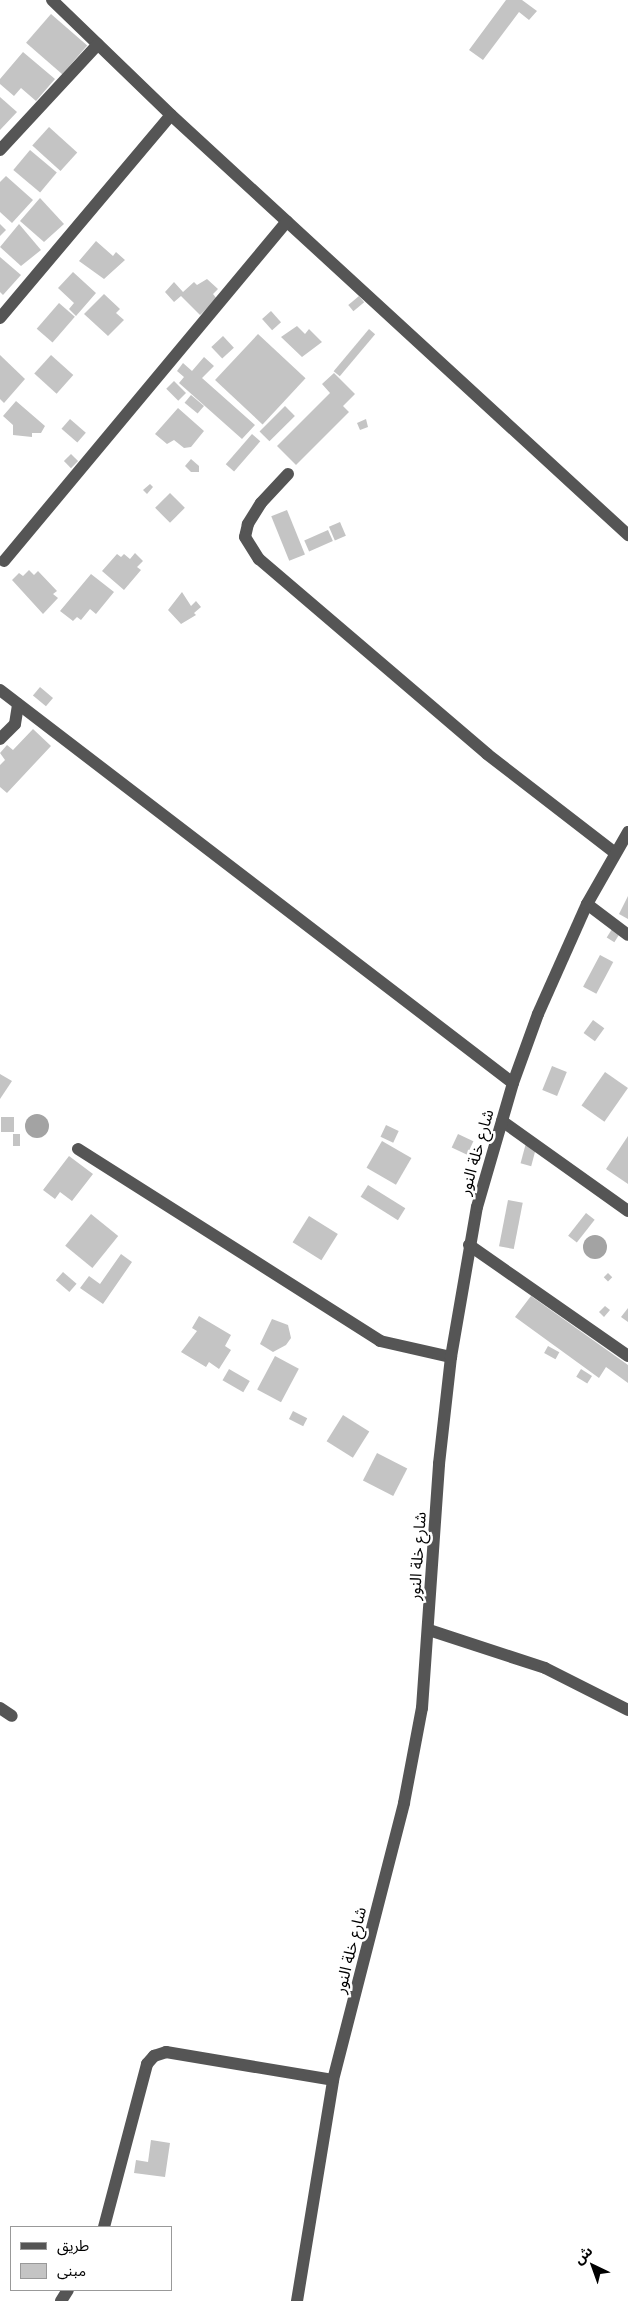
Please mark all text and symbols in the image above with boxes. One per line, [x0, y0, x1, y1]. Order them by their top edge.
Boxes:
street label: شارع خلة النور [455, 1107, 497, 1197]
street label: شارع خلة النور [404, 1511, 430, 1601]
street label: شارع خلة النور [330, 1905, 370, 1995]
legend [10, 2226, 172, 2291]
text: طريق [57, 2235, 89, 2255]
north arrow [568, 2241, 618, 2291]
text: ش [569, 2241, 596, 2268]
text: مبنى [57, 2260, 86, 2280]

